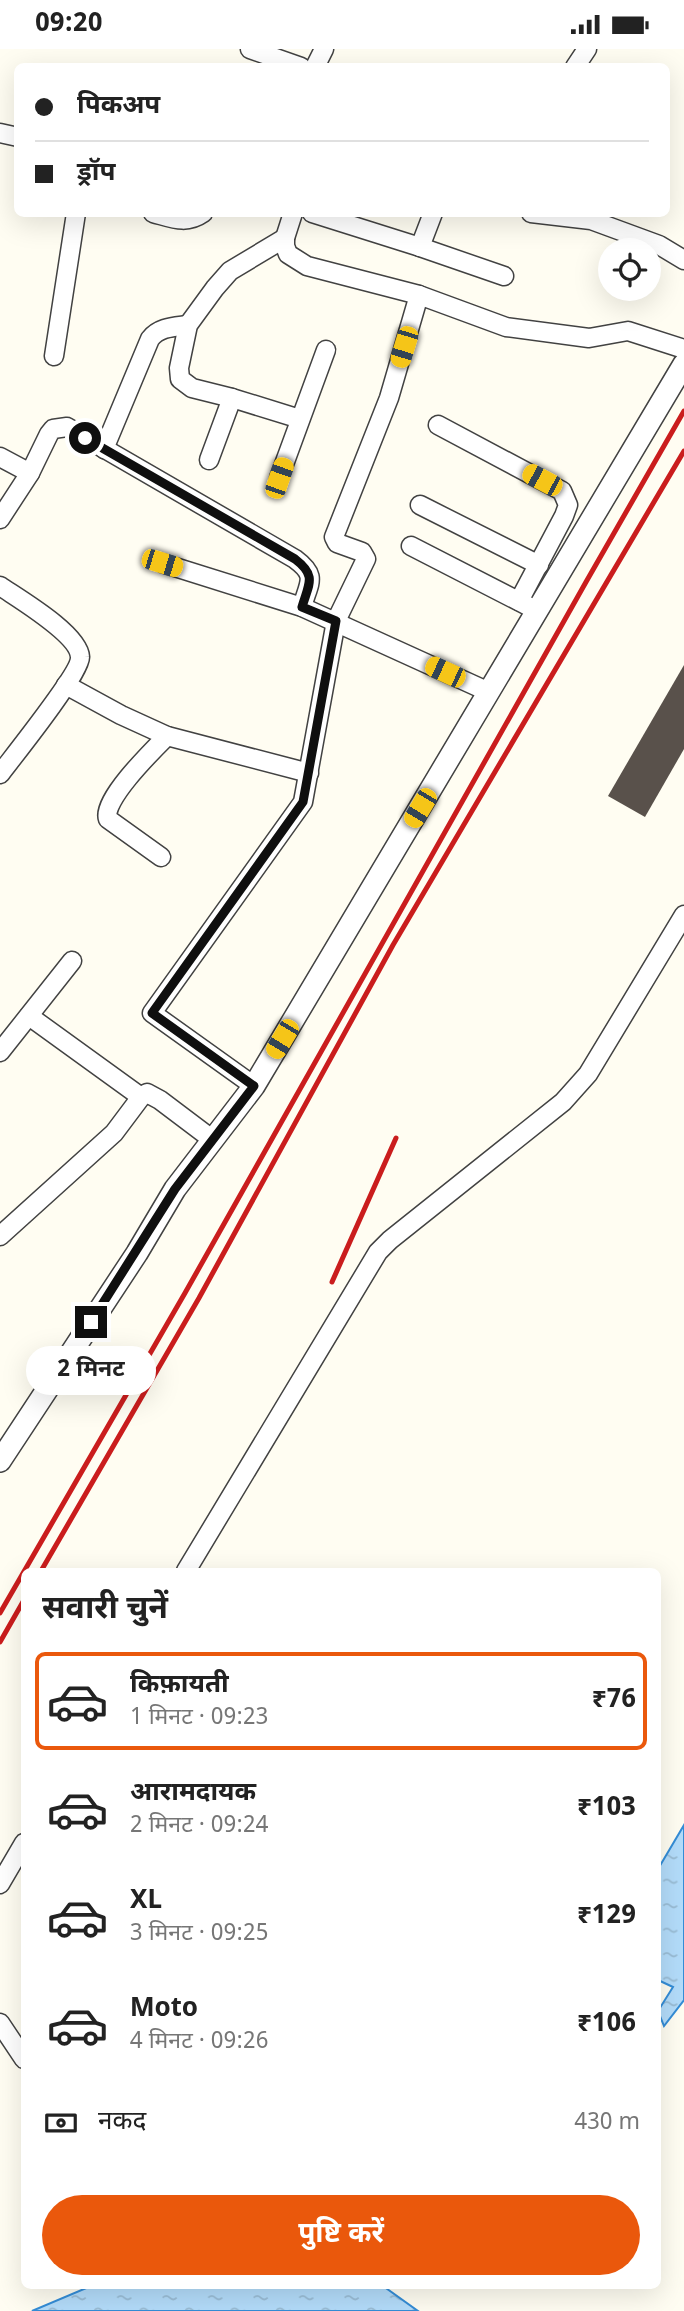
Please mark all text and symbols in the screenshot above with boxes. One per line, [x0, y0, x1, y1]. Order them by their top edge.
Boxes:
text: 09:20 [35, 8, 102, 42]
text: पिकअप [77, 90, 160, 124]
text: ड्रॉप [77, 157, 115, 191]
map controls [598, 238, 661, 301]
button: locate [598, 238, 661, 301]
car [388, 324, 421, 370]
route start [69, 422, 101, 454]
car [263, 455, 296, 501]
car [519, 461, 566, 499]
car [139, 547, 186, 579]
car [422, 654, 469, 690]
car [401, 785, 440, 831]
car [263, 1016, 302, 1062]
route end [75, 1306, 107, 1338]
callout: 2 मिनट [26, 1347, 156, 1395]
text: 2 मिनट [57, 1355, 125, 1385]
text: सवारी चुनें [42, 1589, 168, 1631]
text: किफ़ायती [130, 1669, 229, 1703]
icon: car [46, 1670, 109, 1733]
text: ₹76 [592, 1684, 636, 1718]
text: 1 मिनट · 09:23 [130, 1703, 268, 1733]
text: आरामदायक [130, 1777, 256, 1811]
icon: car [46, 1778, 109, 1841]
text: ₹103 [577, 1792, 636, 1826]
text: 2 मिनट · 09:24 [130, 1811, 268, 1841]
text: XL [130, 1885, 162, 1919]
icon: car [46, 1886, 109, 1949]
text: ₹129 [577, 1900, 636, 1934]
text: 3 मिनट · 09:25 [130, 1919, 268, 1949]
text: Moto [130, 1993, 198, 2027]
icon: car [46, 1994, 109, 2057]
text: ₹106 [577, 2008, 636, 2042]
text: 4 मिनट · 09:26 [130, 2027, 268, 2057]
icon: cash [42, 2104, 80, 2142]
text: नकद [98, 2106, 146, 2140]
text: 430 m [574, 2108, 640, 2138]
button: पुष्टि करें [42, 2195, 640, 2275]

